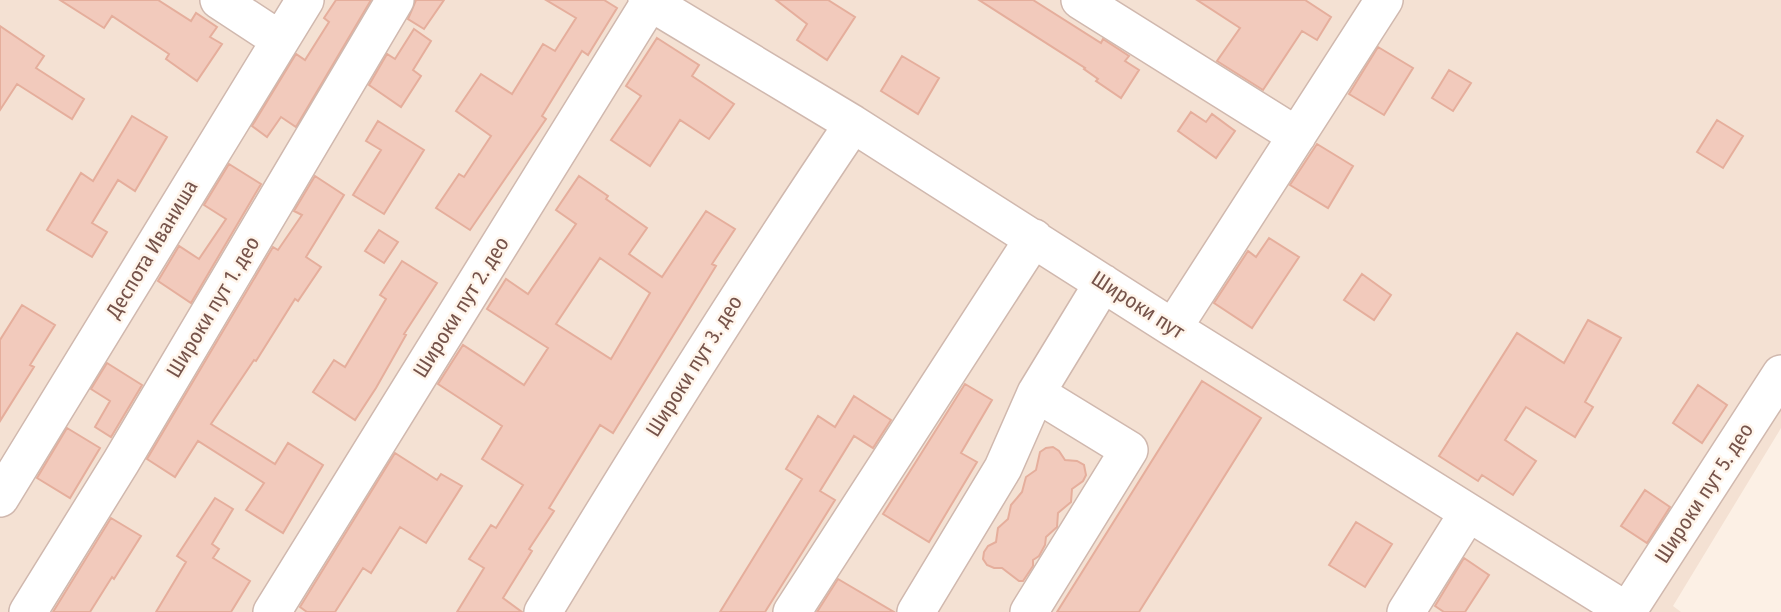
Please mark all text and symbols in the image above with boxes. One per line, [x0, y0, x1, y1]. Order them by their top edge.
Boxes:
street label: Деспота Иваниша [100, 175, 204, 324]
street label: Широки пут 1. део [161, 232, 265, 382]
street label: Широки пут 2. део [407, 232, 515, 382]
street label: Широки пут [1087, 265, 1190, 345]
street label: Широки пут 3. део [640, 291, 748, 441]
street label: Широки пут 5. део [1649, 418, 1759, 568]

